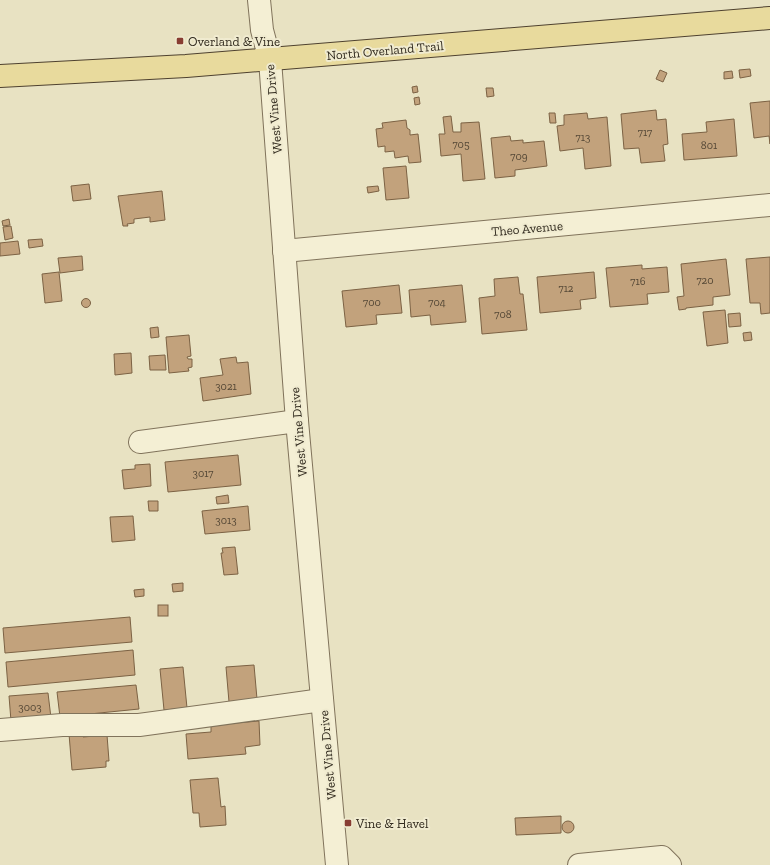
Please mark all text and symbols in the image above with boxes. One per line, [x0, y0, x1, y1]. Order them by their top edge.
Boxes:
place label: Overland & Vine [188, 34, 280, 49]
marker: Overland & Vine [175, 36, 185, 46]
street label: North Overland Trail [326, 38, 445, 63]
street label: West Vine Drive [262, 64, 285, 154]
house number: 717 [638, 126, 652, 139]
house number: 713 [576, 131, 590, 144]
house number: 705 [452, 138, 470, 151]
house number: 801 [701, 139, 718, 152]
house number: 709 [510, 150, 528, 163]
street label: Theo Avenue [491, 218, 563, 239]
house number: 720 [696, 274, 714, 287]
house number: 716 [630, 275, 646, 288]
house number: 712 [558, 282, 574, 295]
house number: 700 [363, 296, 381, 309]
house number: 704 [428, 296, 446, 309]
house number: 708 [494, 308, 512, 321]
house number: 3021 [215, 380, 238, 393]
street label: West Vine Drive [287, 387, 310, 477]
house number: 3017 [193, 467, 213, 480]
house number: 3013 [215, 514, 237, 527]
house number: 3003 [18, 701, 42, 714]
street label: West Vine Drive [316, 710, 339, 800]
place label: Vine & Havel [355, 816, 429, 831]
marker: Vine & Havel [343, 818, 353, 828]

